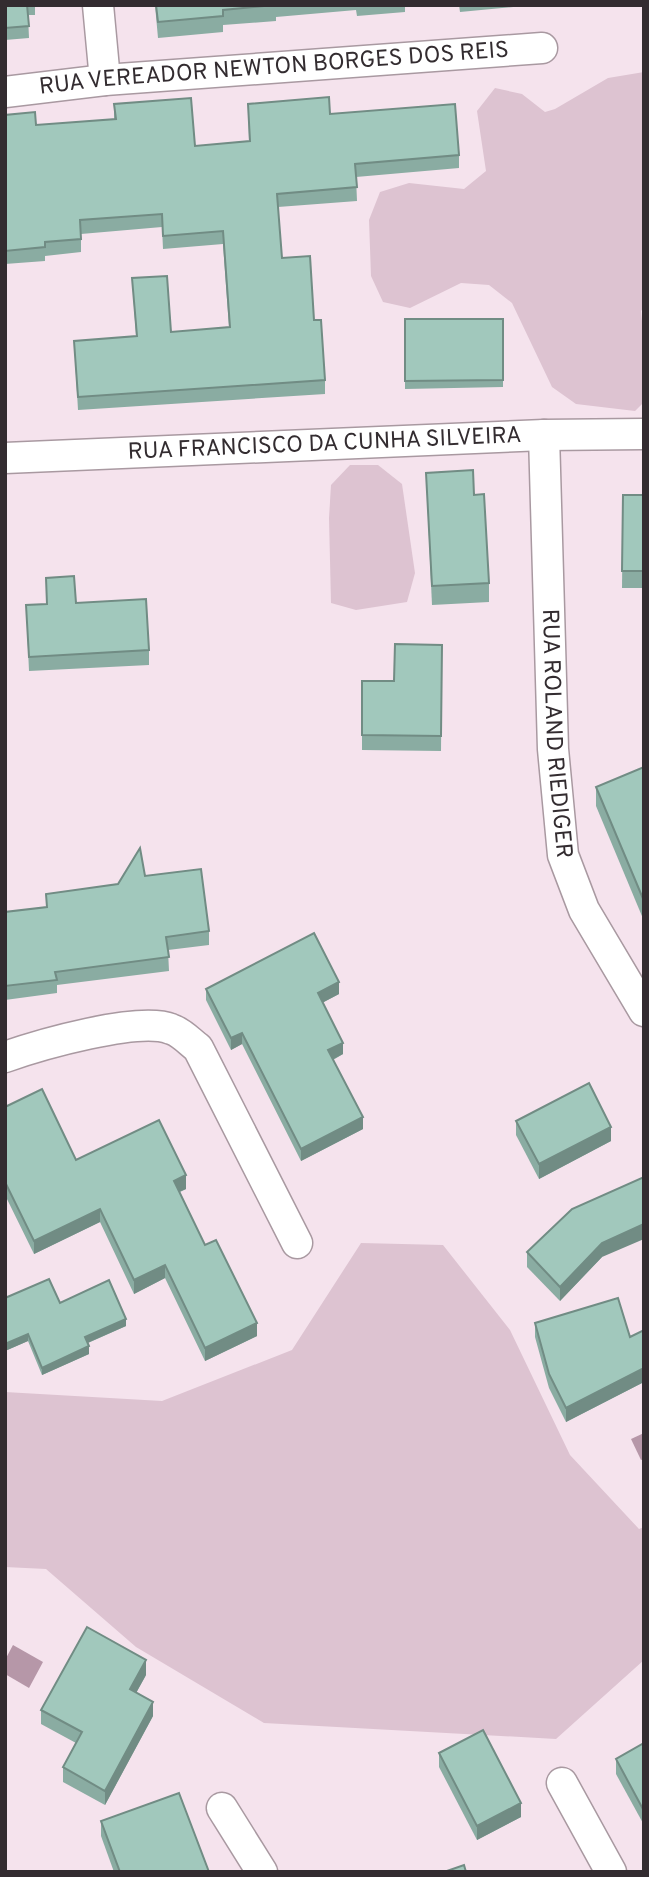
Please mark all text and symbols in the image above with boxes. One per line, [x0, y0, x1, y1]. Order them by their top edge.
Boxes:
street label: RUA VEREADOR NEWTON BORGES DOS REIS [38, 36, 510, 102]
street label: RUA FRANCISCO DA CUNHA SILVEIRA [127, 421, 522, 467]
street label: RUA ROLAND RIEDIGER [534, 608, 578, 860]

